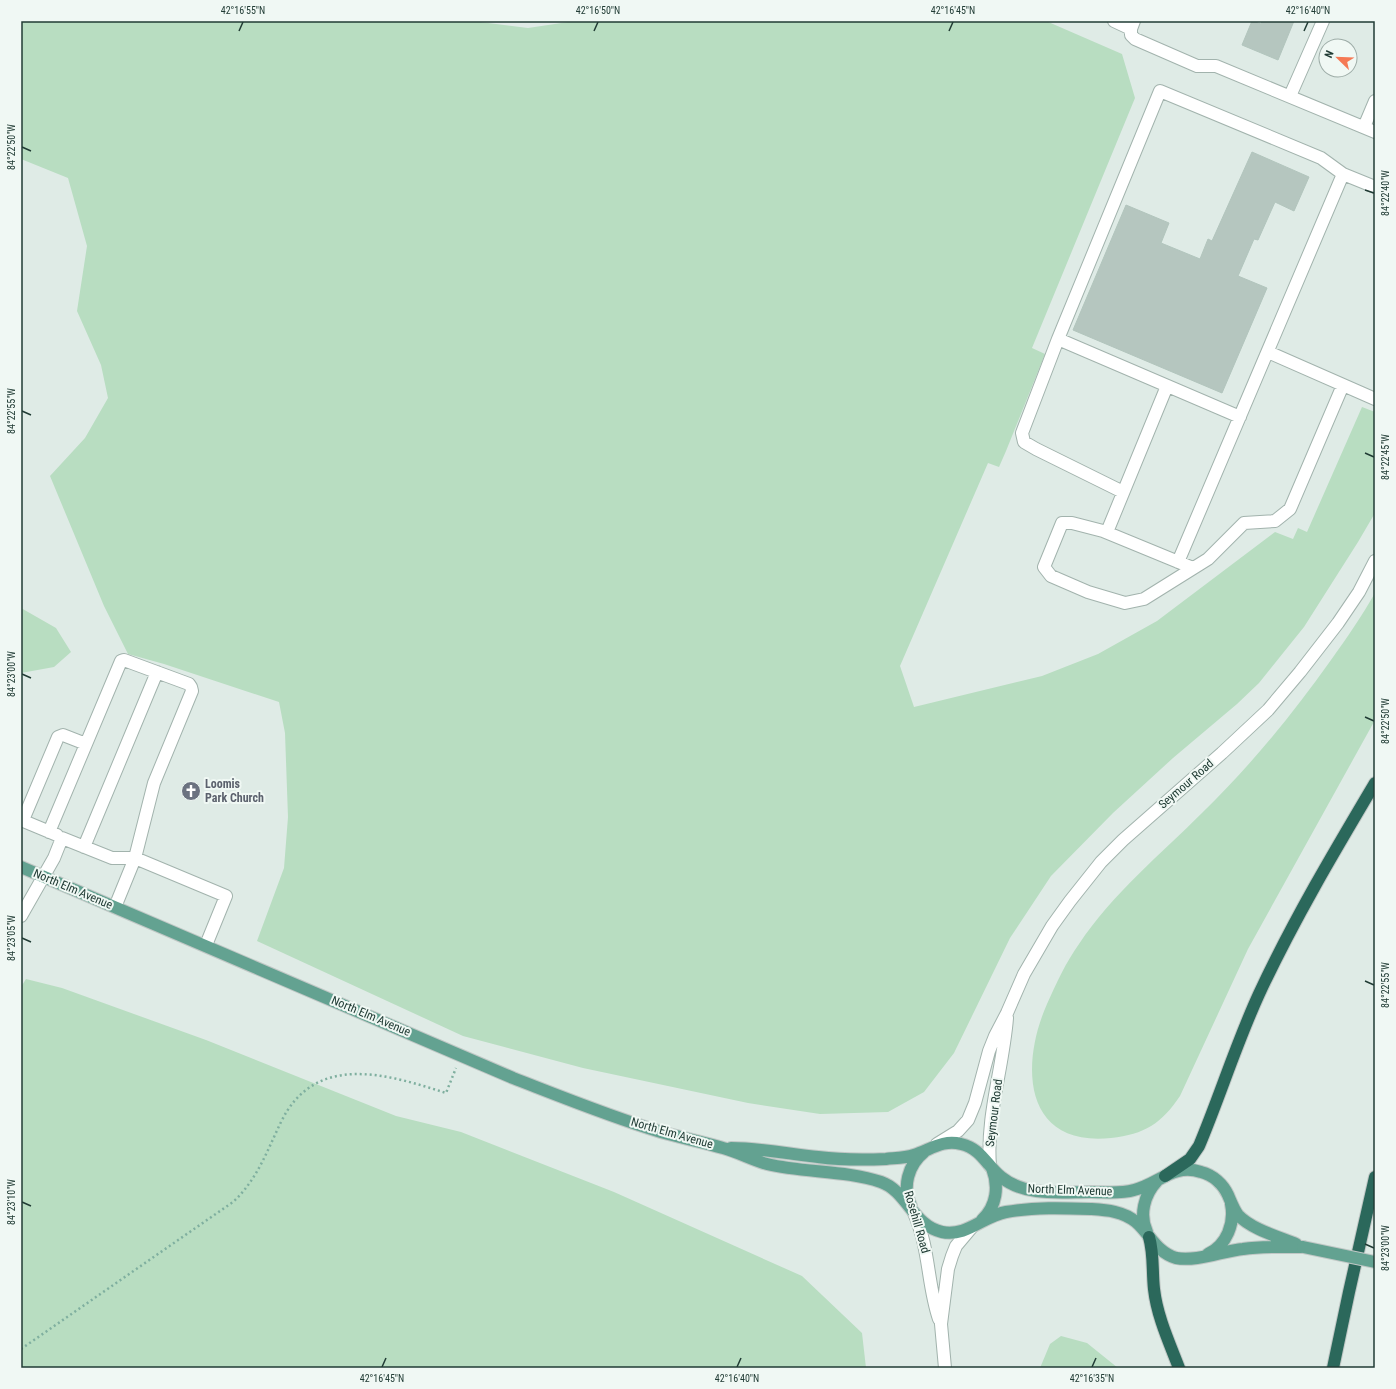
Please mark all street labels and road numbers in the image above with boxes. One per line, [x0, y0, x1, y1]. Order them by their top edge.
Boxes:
street label: Seymour Road [1156, 756, 1216, 812]
street label: North Elm Avenue [31, 866, 115, 912]
street label: North Elm Avenue [329, 993, 413, 1039]
street label: Seymour Road [983, 1078, 1005, 1148]
street label: North Elm Avenue [629, 1115, 715, 1151]
street label: North Elm Avenue [1028, 1182, 1113, 1198]
street label: Rosehill Road [901, 1189, 933, 1255]

